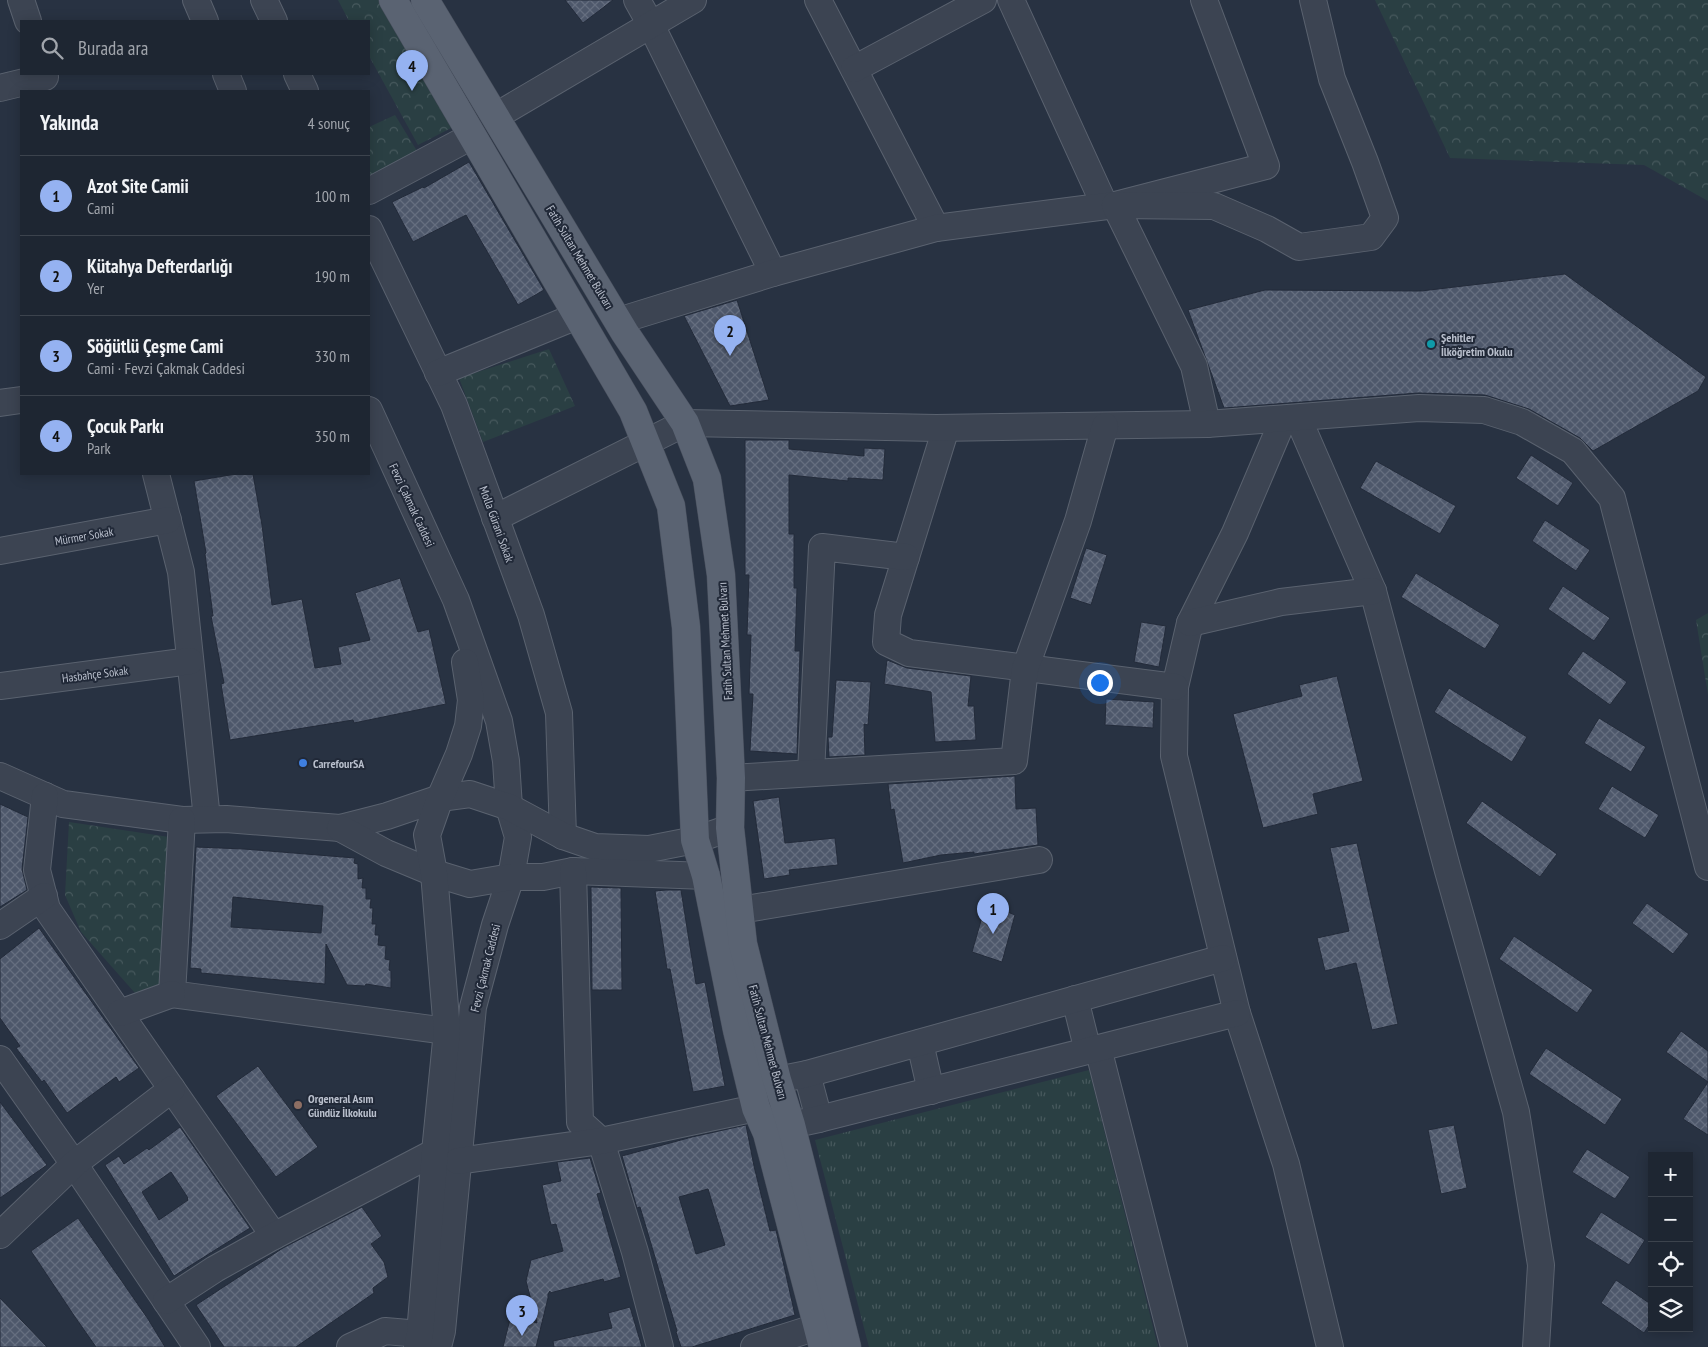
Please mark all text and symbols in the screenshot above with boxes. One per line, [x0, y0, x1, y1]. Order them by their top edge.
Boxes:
search box [20, 20, 370, 75]
icon: search [38, 34, 66, 62]
text: Burada ara [78, 36, 148, 60]
pin: 4 [396, 50, 428, 91]
text: Yakında [40, 109, 99, 136]
text: 4 sonuç [307, 113, 350, 133]
text: Azot Site Camii [87, 174, 189, 198]
text: 1 [52, 186, 60, 206]
text: 100 m [315, 186, 350, 206]
text: Cami [87, 198, 114, 218]
street label: Fatih Sultan Mehmet Bulvarı [543, 203, 617, 311]
text: Kütahya Defterdarlığı [87, 254, 233, 278]
text: 2 [52, 266, 60, 286]
text: 190 m [315, 266, 350, 286]
text: Yer [87, 278, 104, 298]
pin: 2 [714, 315, 746, 356]
place label: Şehitler İlköğretim Okulu [1441, 330, 1513, 359]
text: Söğütlü Çeşme Cami [87, 334, 224, 358]
marker: Şehitler İlköğretim Okulu [1425, 338, 1437, 350]
text: 3 [52, 346, 60, 366]
text: 330 m [315, 346, 350, 366]
text: Cami · Fevzi Çakmak Caddesi [87, 358, 245, 378]
text: Çocuk Parkı [87, 414, 164, 438]
text: 4 [52, 426, 60, 446]
text: 350 m [315, 426, 350, 446]
text: Park [87, 438, 111, 458]
street label: Fevzi Çakmak Caddesi [386, 461, 438, 549]
street label: Molla Gürani Sokak [476, 484, 518, 564]
street label: Mürmer Sokak [54, 523, 115, 549]
street label: Fatih Sultan Mehmet Bulvarı [714, 582, 736, 700]
street label: Hasbahçe Sokak [61, 662, 129, 686]
your location [1087, 670, 1113, 696]
place label: CarrefourSA [313, 756, 365, 771]
marker: CarrefourSA [297, 757, 309, 769]
pin: 1 [977, 893, 1009, 934]
street label: Fevzi Çakmak Caddesi [467, 922, 503, 1014]
street label: Fatih Sultan Mehmet Bulvarı [745, 983, 791, 1101]
place label: Orgeneral Asım Gündüz İlkokulu [308, 1091, 377, 1120]
marker: Orgeneral Asım Gündüz İlkokulu [292, 1099, 304, 1111]
map controls [1648, 1152, 1693, 1332]
button: + [1648, 1152, 1693, 1197]
button: − [1648, 1197, 1693, 1242]
button: locate [1648, 1242, 1693, 1287]
button: layers [1648, 1287, 1693, 1332]
pin: 3 [506, 1295, 538, 1336]

